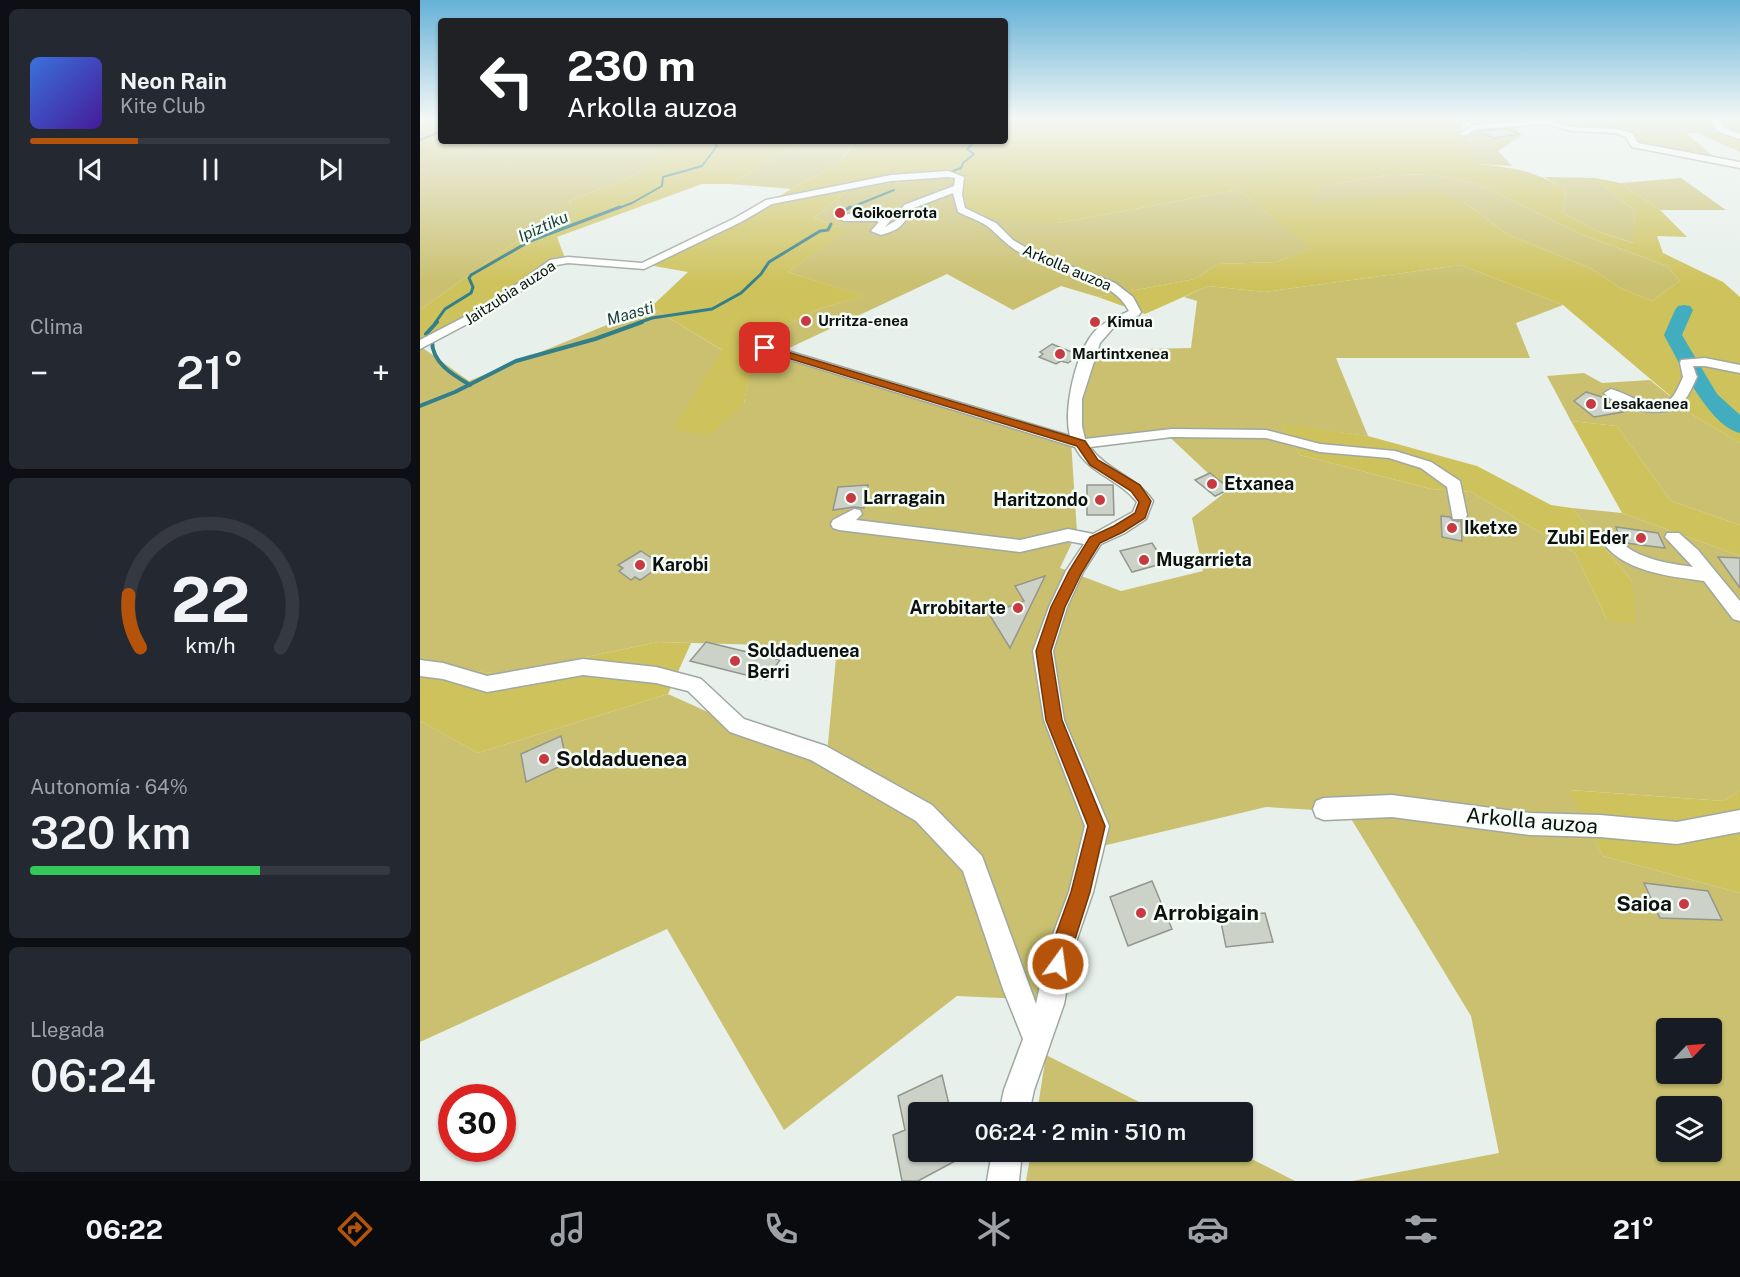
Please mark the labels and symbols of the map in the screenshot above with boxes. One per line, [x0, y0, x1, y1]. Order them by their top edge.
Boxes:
place label: Goikoerrota [852, 204, 937, 221]
marker: Goikoerrota [833, 206, 847, 220]
water label: Ipiztiku [515, 207, 571, 246]
street label: Arkolla auzoa [1020, 241, 1114, 294]
street label: Jaitzubia auzoa [461, 257, 558, 328]
water label: Maasti [604, 298, 656, 329]
place label: Urritza-enea [818, 312, 908, 329]
place label: Kimua [1107, 313, 1153, 330]
marker: Urritza-enea [799, 314, 813, 328]
marker: Kimua [1088, 315, 1102, 329]
pin [739, 322, 790, 373]
place label: Martintxenea [1072, 345, 1169, 362]
marker: Martintxenea [1053, 347, 1067, 361]
place label: Lesakaenea [1603, 395, 1688, 412]
marker: Lesakaenea [1584, 397, 1598, 411]
place label: Etxanea [1224, 473, 1294, 494]
marker: Etxanea [1205, 477, 1219, 491]
place label: Larragain [863, 487, 945, 508]
place label: Haritzondo [993, 489, 1088, 510]
marker: Larragain [844, 491, 858, 505]
marker: Haritzondo [1093, 493, 1107, 507]
place label: Iketxe [1464, 517, 1518, 538]
marker: Iketxe [1445, 521, 1459, 535]
place label: Zubi Eder [1546, 527, 1630, 548]
marker: Zubi Eder [1634, 531, 1648, 545]
place label: Mugarrieta [1156, 549, 1252, 570]
marker: Mugarrieta [1137, 553, 1151, 567]
place label: Karobi [652, 554, 708, 575]
marker: Karobi [633, 558, 647, 572]
place label: Arrobitarte [909, 597, 1006, 618]
marker: Arrobitarte [1011, 601, 1025, 615]
place label: Soldaduenea Berri [747, 640, 859, 682]
marker: Soldaduenea Berri [728, 654, 742, 668]
place label: Soldaduenea [556, 746, 687, 771]
marker: Soldaduenea [537, 752, 551, 766]
street label: Arkolla auzoa [1465, 802, 1599, 839]
place label: Saioa [1616, 891, 1672, 916]
marker: Saioa [1677, 897, 1691, 911]
place label: Arrobigain [1153, 900, 1259, 925]
marker: Arrobigain [1134, 906, 1148, 920]
position arrow [1026, 932, 1090, 996]
north arrow [1656, 1018, 1722, 1084]
speed limit sign: 30 [438, 1084, 516, 1162]

